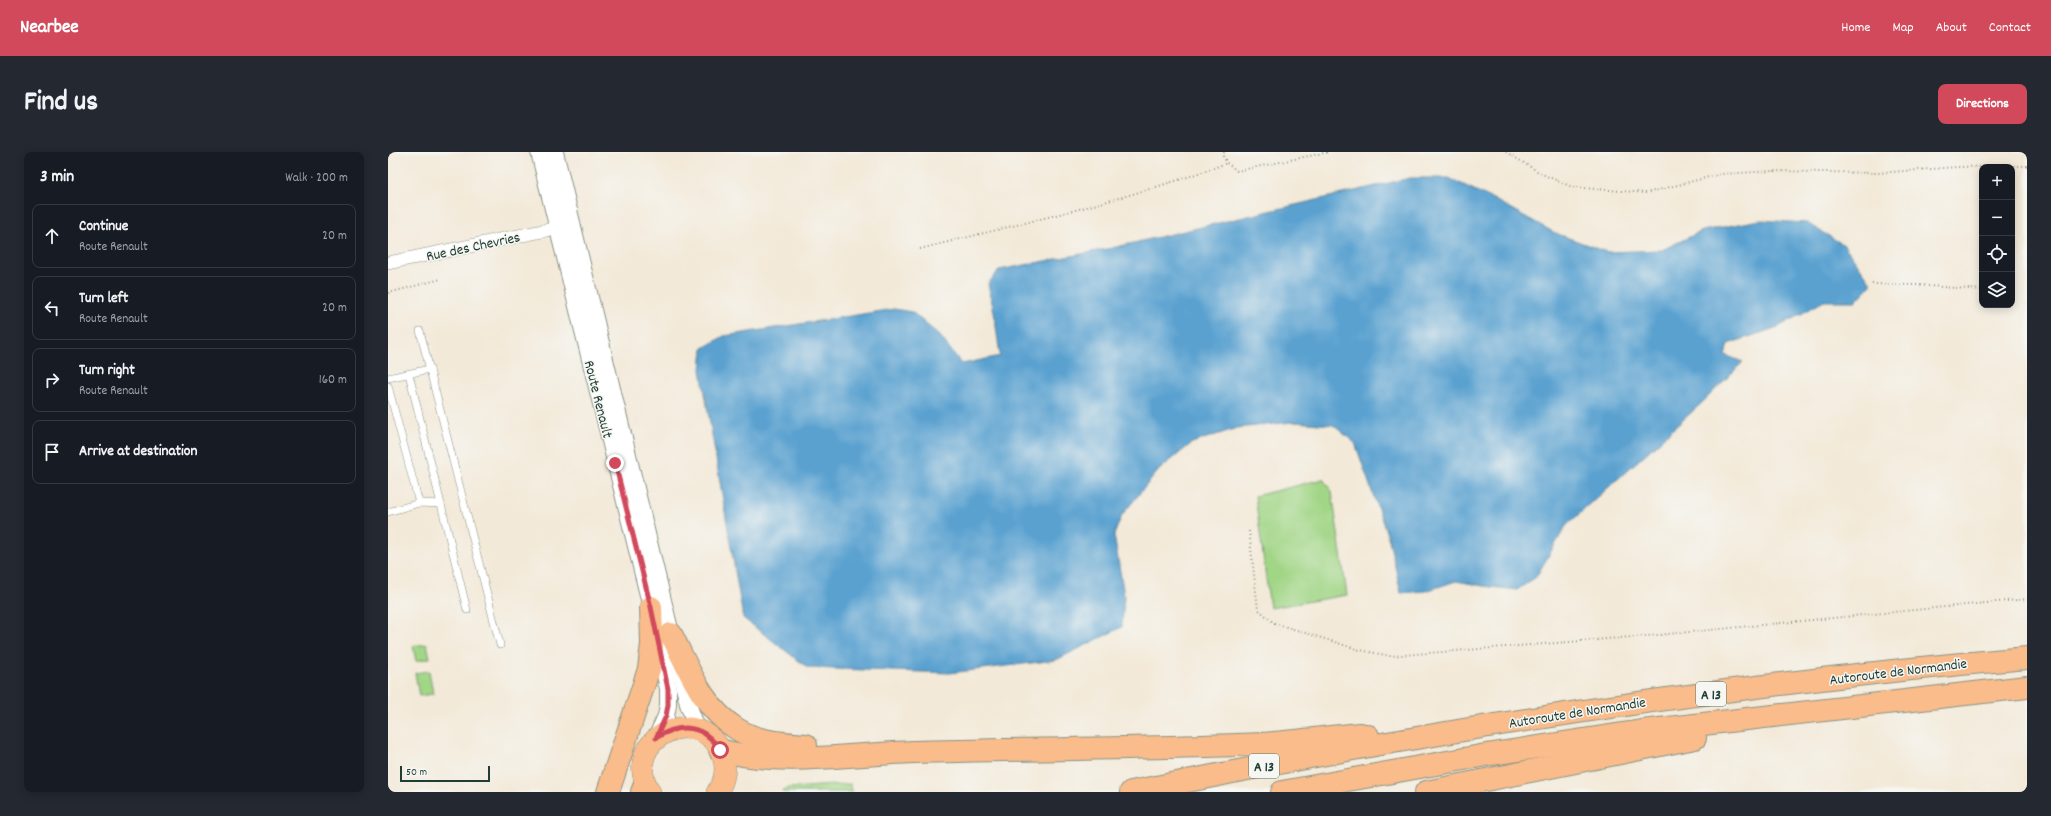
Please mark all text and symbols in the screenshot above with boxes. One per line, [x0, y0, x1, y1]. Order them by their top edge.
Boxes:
text: Nearbee [20, 15, 79, 42]
text: Home [1841, 18, 1870, 38]
text: Map [1892, 18, 1914, 38]
text: About [1936, 18, 1967, 38]
text: Contact [1989, 18, 2031, 38]
text: Find us [24, 84, 98, 124]
button: Directions [1938, 84, 2027, 124]
map controls [1979, 164, 2015, 308]
button: + [1979, 164, 2015, 200]
text: 3 min [40, 166, 74, 190]
text: Walk · 200 m [285, 169, 348, 188]
button: − [1979, 200, 2015, 236]
text: Continue [79, 216, 128, 238]
icon: ahead [41, 225, 63, 247]
text: 20 m [322, 227, 347, 246]
street label: Rue des Chevries [424, 227, 522, 269]
button: locate [1979, 236, 2015, 272]
text: Route Renault [79, 238, 148, 257]
button: layers [1979, 272, 2015, 308]
text: Turn left [79, 288, 128, 310]
icon: left [41, 297, 63, 319]
text: 20 m [322, 299, 347, 318]
text: Route Renault [79, 310, 148, 329]
street label: Route Renault [577, 358, 617, 441]
text: Turn right [79, 360, 135, 382]
icon: right [41, 369, 63, 391]
text: 160 m [319, 371, 347, 390]
text: Route Renault [79, 382, 148, 401]
icon: arrive [41, 441, 63, 463]
text: Arrive at destination [79, 441, 197, 463]
route end [606, 454, 624, 472]
street label: Autoroute de Normandie [1828, 654, 1969, 692]
road number: A 13 [1696, 682, 1726, 706]
street label: Autoroute de Normandie [1507, 692, 1648, 736]
route start [711, 741, 729, 759]
road number: A 13 [1249, 754, 1279, 778]
scale bar [400, 764, 490, 783]
text: 50 m [406, 765, 427, 781]

